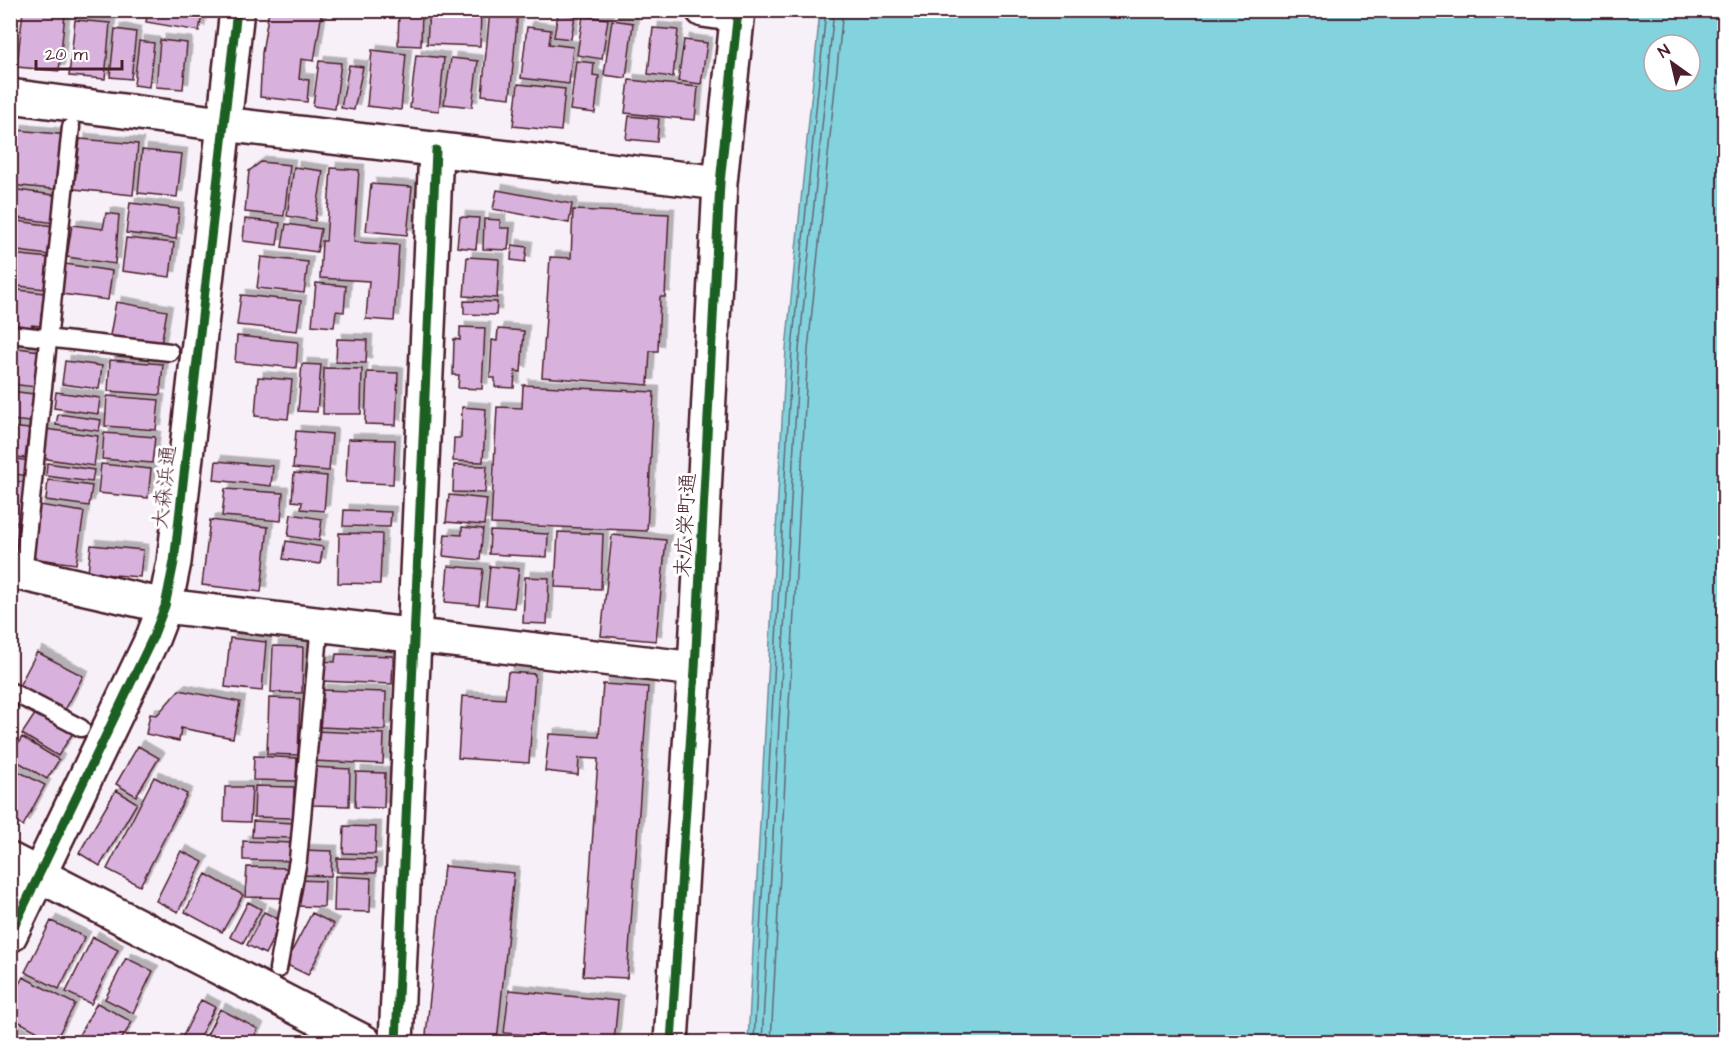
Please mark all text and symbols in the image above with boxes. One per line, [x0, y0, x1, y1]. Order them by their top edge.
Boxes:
scale bar [36, 33, 122, 71]
north arrow [1642, 33, 1702, 93]
text: N [1654, 39, 1674, 63]
text: 20 m [45, 42, 88, 67]
street label: 大森浜通 [146, 444, 183, 530]
street label: 末広栄町通 [668, 472, 703, 578]

